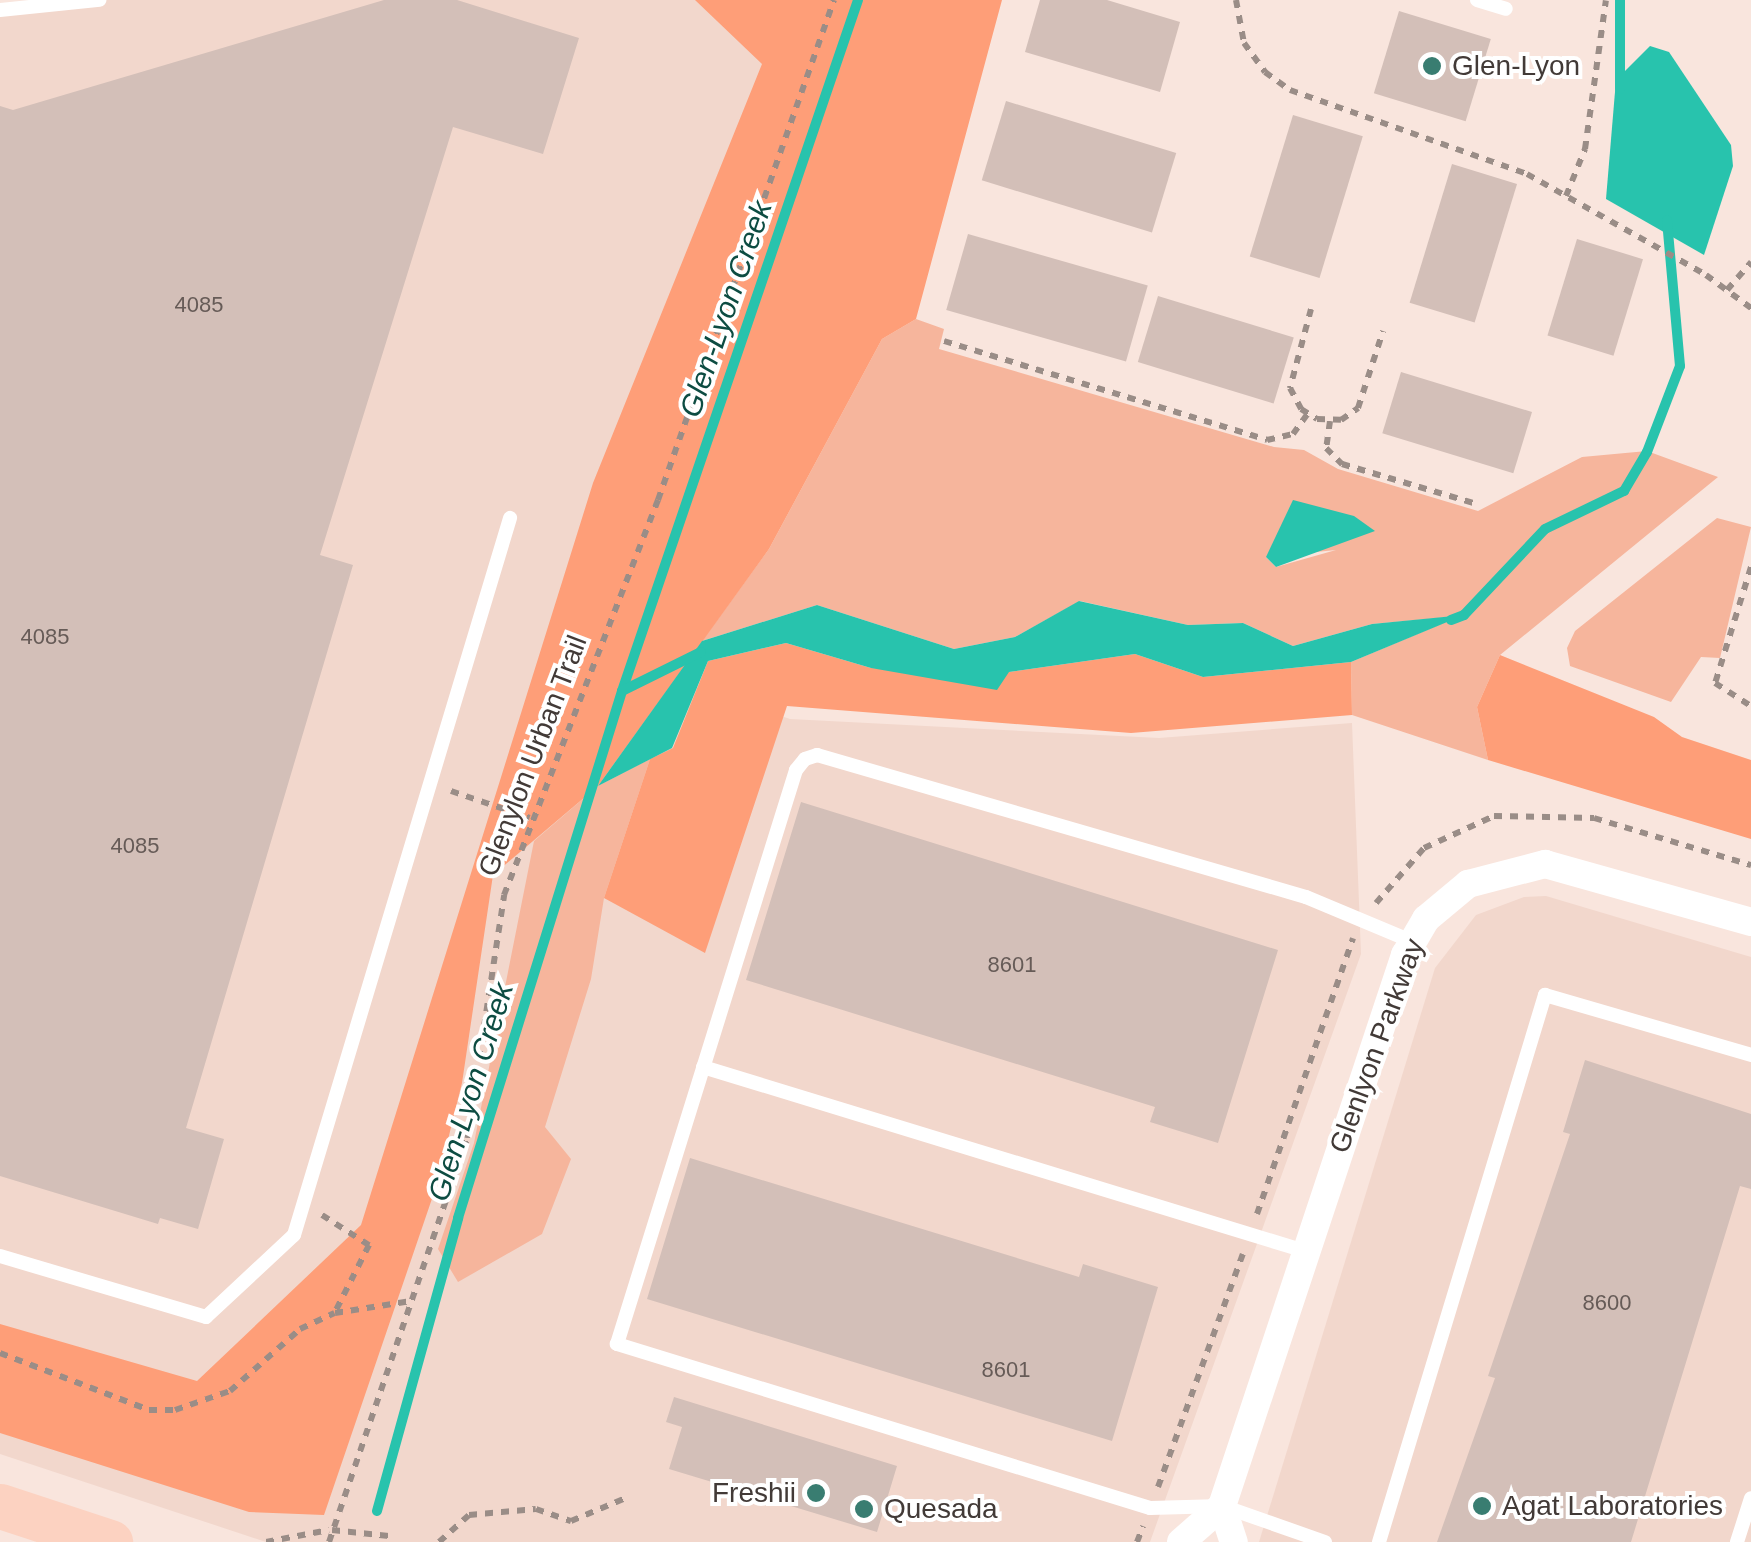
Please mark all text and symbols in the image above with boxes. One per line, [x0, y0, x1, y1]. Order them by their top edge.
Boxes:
place label: Glen-Lyon [1452, 49, 1580, 83]
marker: Glen-Lyon [1421, 55, 1443, 77]
water label: Glen-Lyon Creek [672, 196, 780, 422]
house number: 4085 [175, 292, 223, 318]
house number: 4085 [21, 624, 69, 650]
street label: Glenylon Urban Trail [471, 631, 595, 881]
house number: 4085 [111, 833, 159, 859]
street label: Glenlyon Parkway [1323, 934, 1431, 1158]
house number: 8601 [988, 952, 1036, 978]
water label: Glen-Lyon Creek [421, 979, 521, 1205]
house number: 8600 [1583, 1290, 1631, 1316]
house number: 8601 [982, 1357, 1030, 1383]
place label: Freshii [712, 1476, 796, 1510]
marker: Freshii [805, 1482, 827, 1504]
place label: Agat Laboratories [1502, 1489, 1723, 1523]
place label: Quesada [884, 1492, 998, 1526]
marker: Agat Laboratories [1471, 1495, 1493, 1517]
marker: Quesada [853, 1498, 875, 1520]

